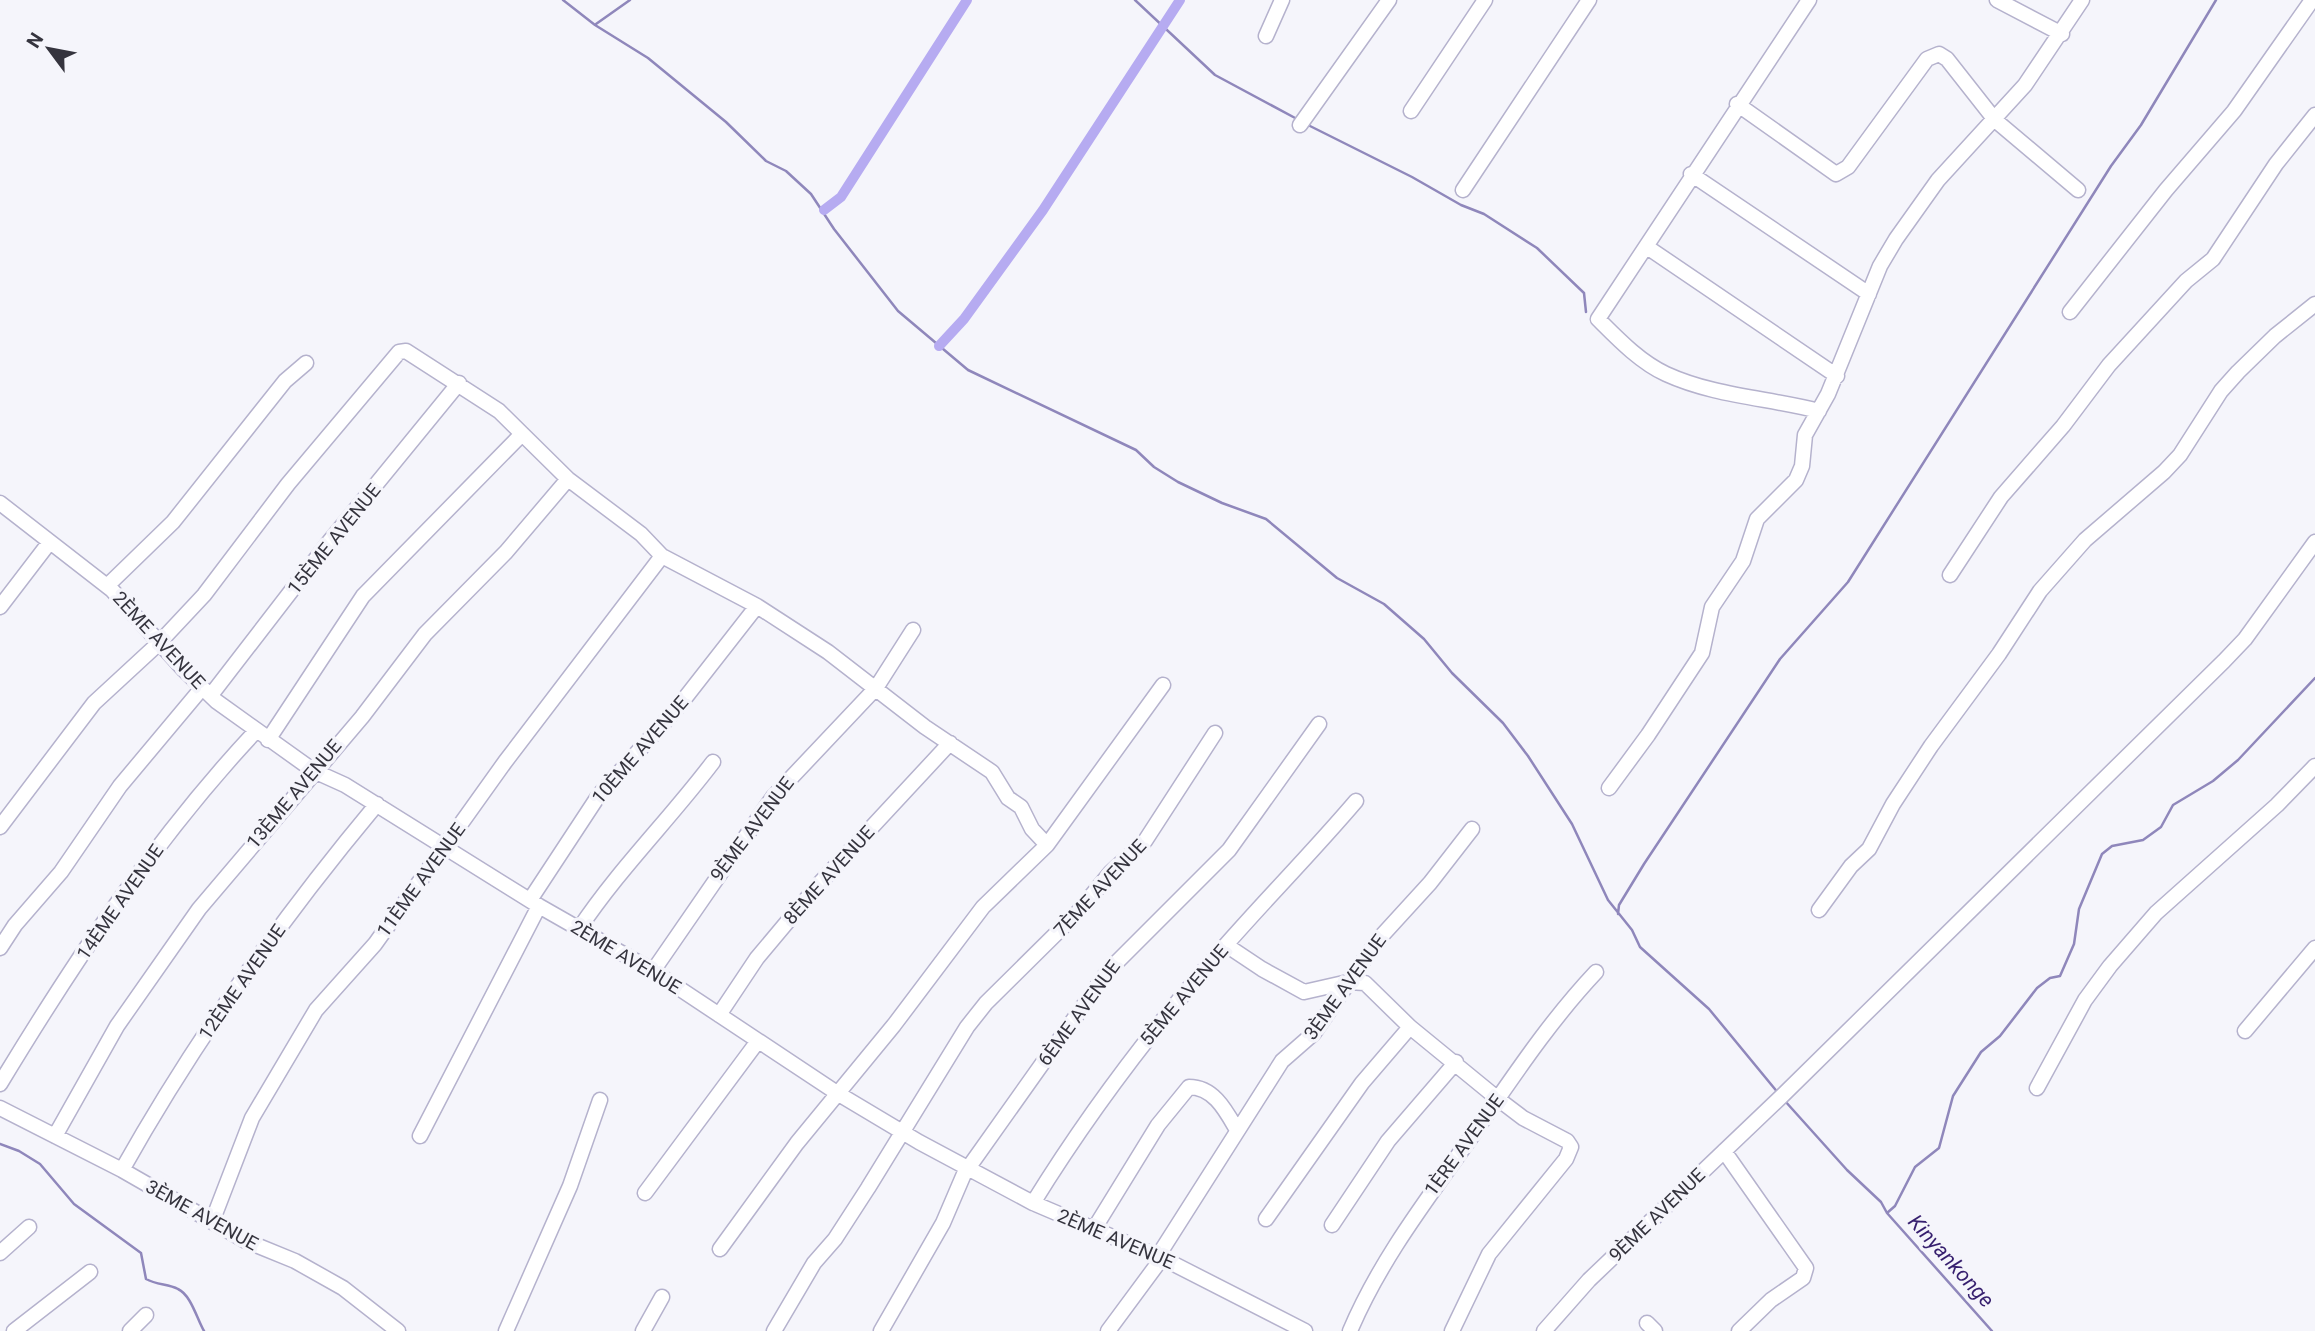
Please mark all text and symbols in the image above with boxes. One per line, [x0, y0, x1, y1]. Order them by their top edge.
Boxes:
north arrow [14, 14, 84, 84]
text: N [22, 28, 48, 52]
street label: 15ÈME AVENUE [282, 479, 386, 599]
street label: 2ÈME AVENUE [108, 587, 210, 694]
street label: 10ÈME AVENUE [587, 691, 693, 809]
street label: 13ÈME AVENUE [242, 735, 346, 853]
street label: 9ÈME AVENUE [705, 772, 799, 886]
street label: 11ÈME AVENUE [372, 818, 470, 942]
street label: 8ÈME AVENUE [779, 821, 879, 929]
street label: 7ÈME AVENUE [1049, 834, 1151, 941]
street label: 14ÈME AVENUE [72, 840, 168, 964]
street label: 2ÈME AVENUE [567, 915, 686, 999]
street label: 12ÈME AVENUE [194, 920, 290, 1044]
street label: 3ÈME AVENUE [1299, 930, 1391, 1044]
street label: 5ÈME AVENUE [1135, 940, 1233, 1050]
street label: 6ÈME AVENUE [1033, 956, 1125, 1070]
street label: 1ÈRE AVENUE [1419, 1090, 1509, 1200]
street label: 9ÈME AVENUE [1604, 1163, 1710, 1267]
street label: 3ÈME AVENUE [142, 1175, 262, 1255]
street label: 2ÈME AVENUE [1054, 1204, 1178, 1274]
water label: Kinyankonge [1903, 1210, 1999, 1312]

